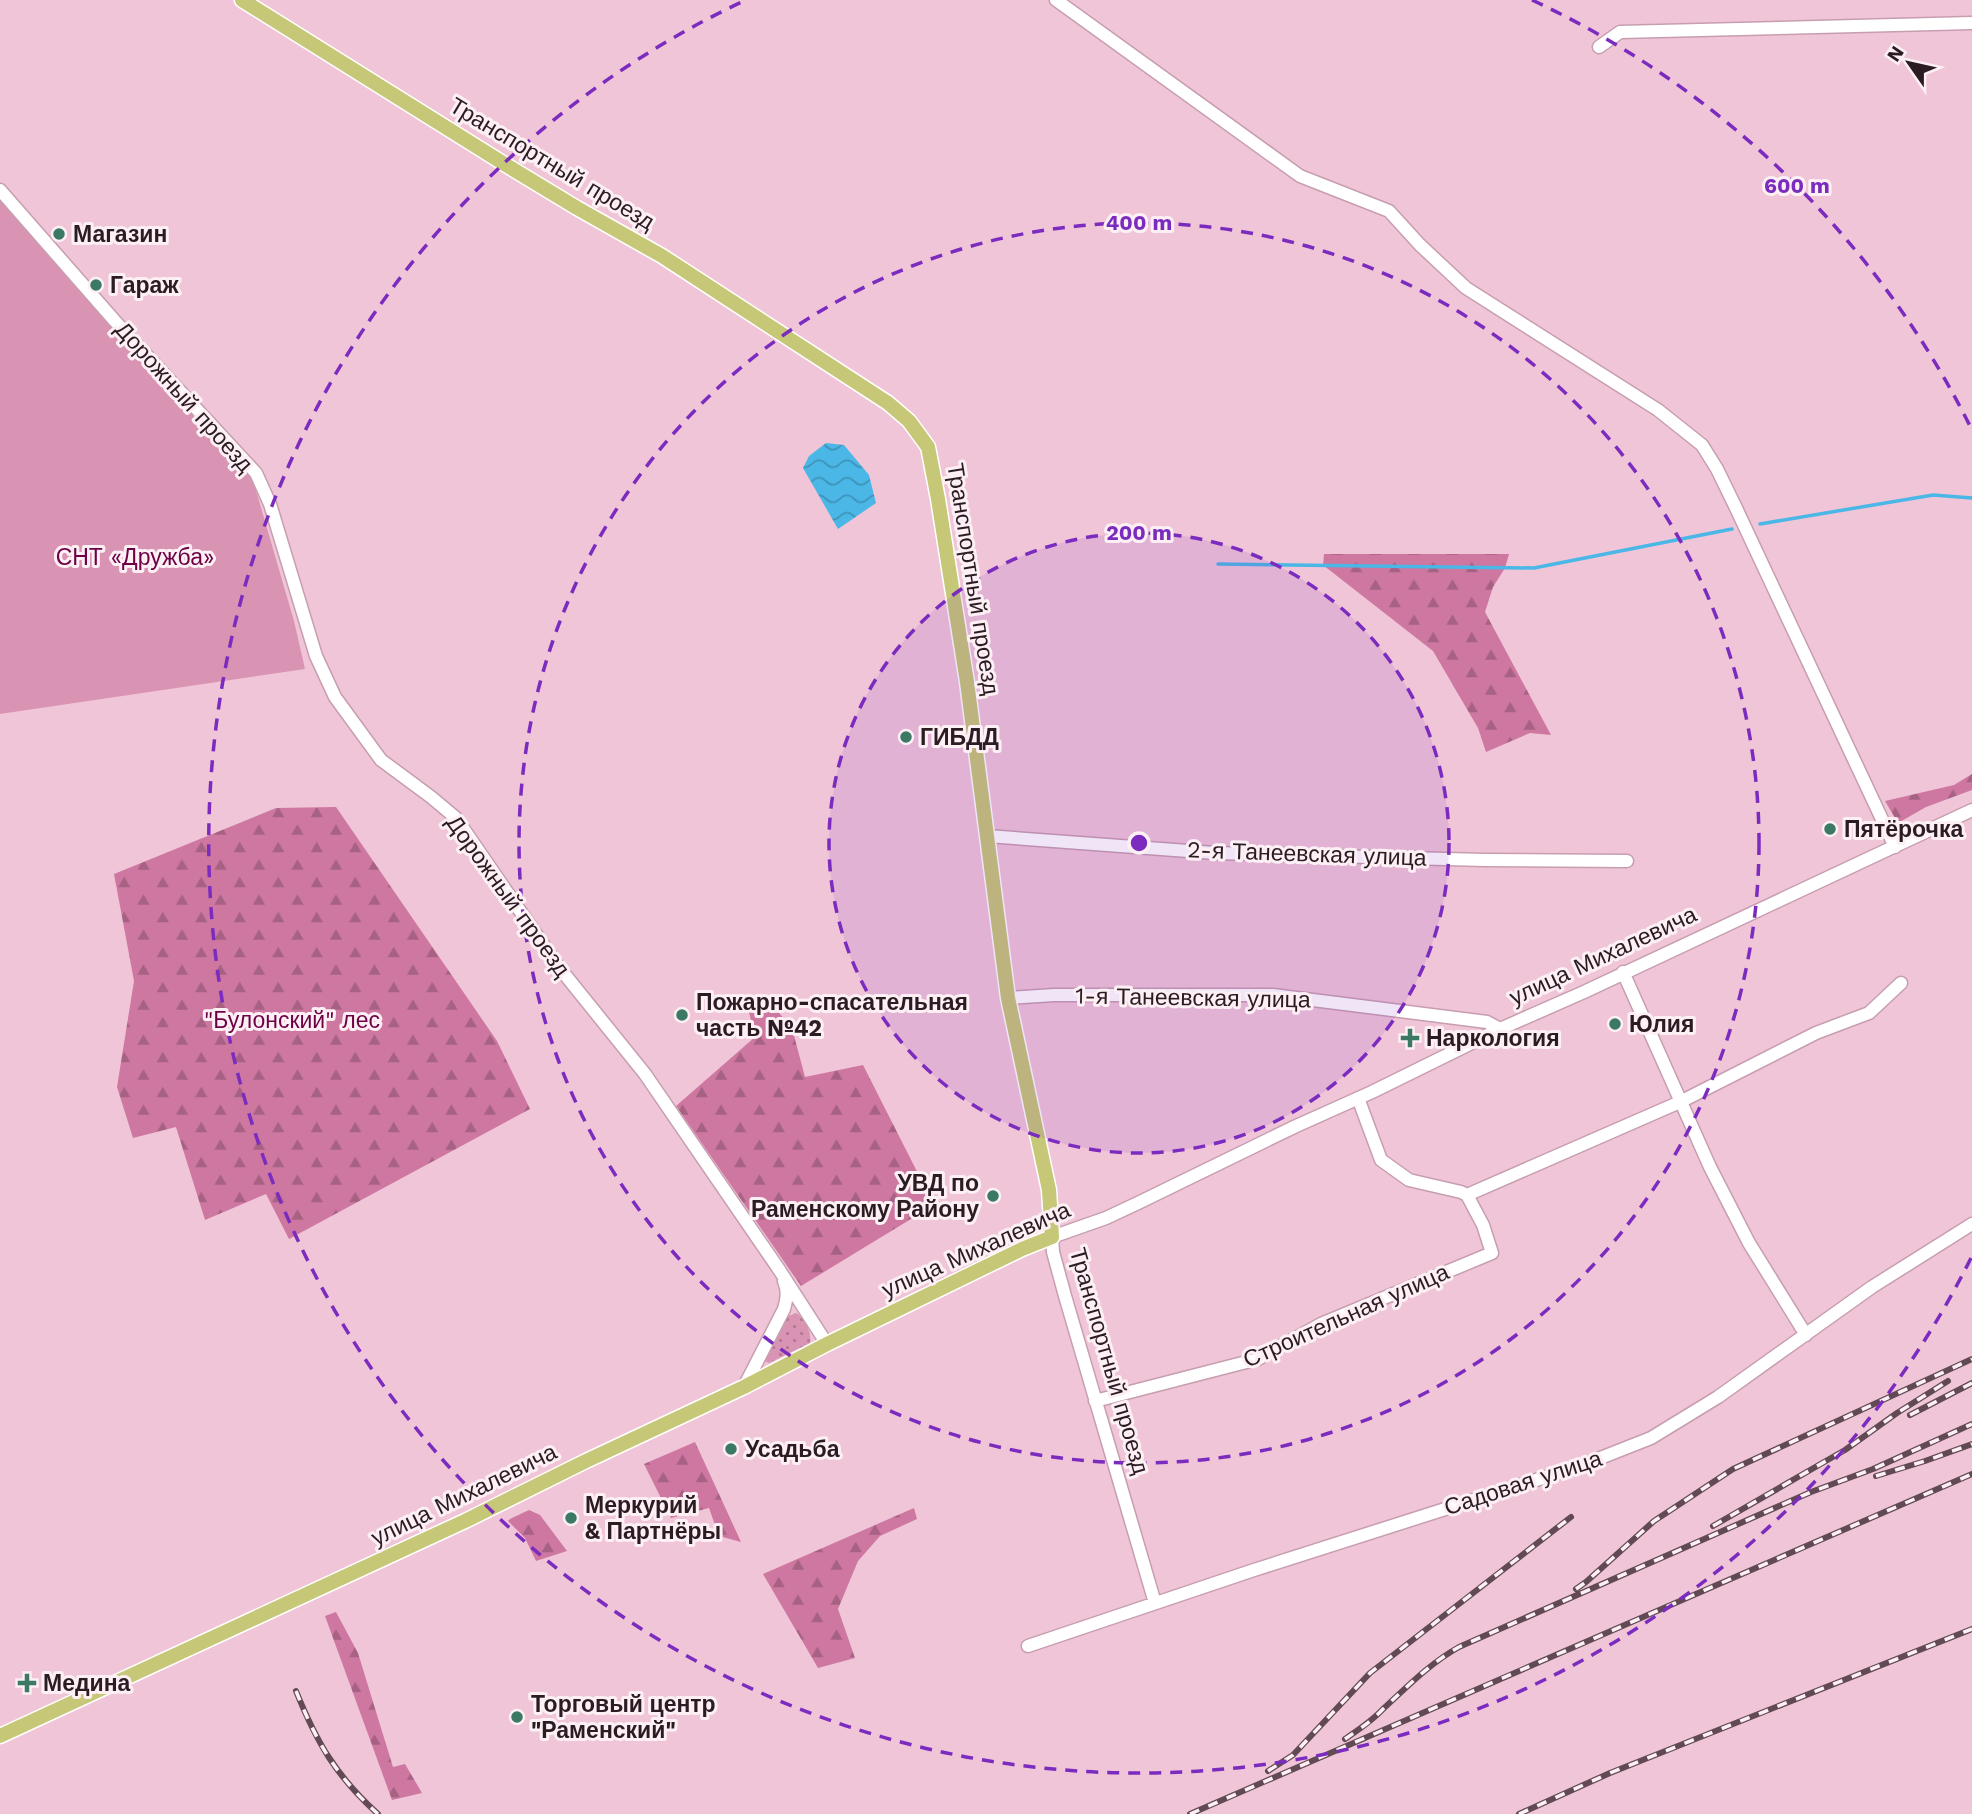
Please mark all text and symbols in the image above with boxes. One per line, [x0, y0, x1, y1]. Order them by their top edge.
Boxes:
north arrow [1874, 28, 1944, 98]
text: N [1882, 42, 1909, 66]
street label: Транспортный проезд [445, 92, 660, 236]
text: 600 m [1764, 173, 1830, 198]
text: 400 m [1106, 210, 1172, 235]
place label: Магазин [73, 221, 167, 248]
marker: Магазин [51, 226, 67, 242]
place label: Гараж [110, 272, 179, 299]
marker: Гараж [88, 277, 104, 293]
street label: Дорожный проезд [109, 316, 259, 478]
street label: Транспортный проезд [941, 461, 1005, 697]
text: 200 m [1106, 520, 1172, 545]
park label: СНТ «Дружба» [56, 544, 214, 571]
place label: ГИБДД [920, 724, 999, 751]
marker: ГИБДД [898, 729, 914, 745]
street label: Дорожный проезд [440, 810, 576, 982]
place label: Пятёрочка [1844, 816, 1963, 843]
marker: Пятёрочка [1822, 821, 1838, 837]
centre of rings [1127, 831, 1151, 855]
street label: 2-я Танеевская улица [1187, 836, 1427, 872]
street label: улица Михалевича [1505, 901, 1701, 1011]
street label: 1-я Танеевская улица [1075, 982, 1311, 1014]
place label: Пожарно-спасательная часть №42 [696, 989, 968, 1042]
park label: "Булонский" лес [204, 1007, 380, 1034]
marker: Пожарно-спасательная часть №42 [674, 1007, 690, 1023]
place label: Юлия [1629, 1011, 1694, 1038]
marker: Юлия [1607, 1016, 1623, 1032]
place label: Наркология [1426, 1025, 1560, 1052]
marker: Наркология [1400, 1028, 1420, 1048]
place label: УВД по Раменскому Району [751, 1170, 979, 1223]
marker: УВД по Раменскому Району [985, 1188, 1001, 1204]
street label: улица Михалевича [878, 1196, 1074, 1304]
street label: Транспортный проезд [1064, 1245, 1154, 1478]
street label: Строительная улица [1239, 1258, 1453, 1374]
place label: Усадьба [745, 1436, 840, 1463]
street label: улица Михалевича [367, 1438, 561, 1552]
marker: Усадьба [723, 1441, 739, 1457]
street label: Садовая улица [1441, 1445, 1605, 1521]
place label: Меркурий & Партнёры [585, 1492, 721, 1545]
marker: Меркурий & Партнёры [563, 1510, 579, 1526]
place label: Медина [43, 1670, 131, 1697]
marker: Медина [17, 1673, 37, 1693]
place label: Торговый центр "Раменский" [531, 1691, 716, 1744]
marker: Торговый центр "Раменский" [509, 1709, 525, 1725]

